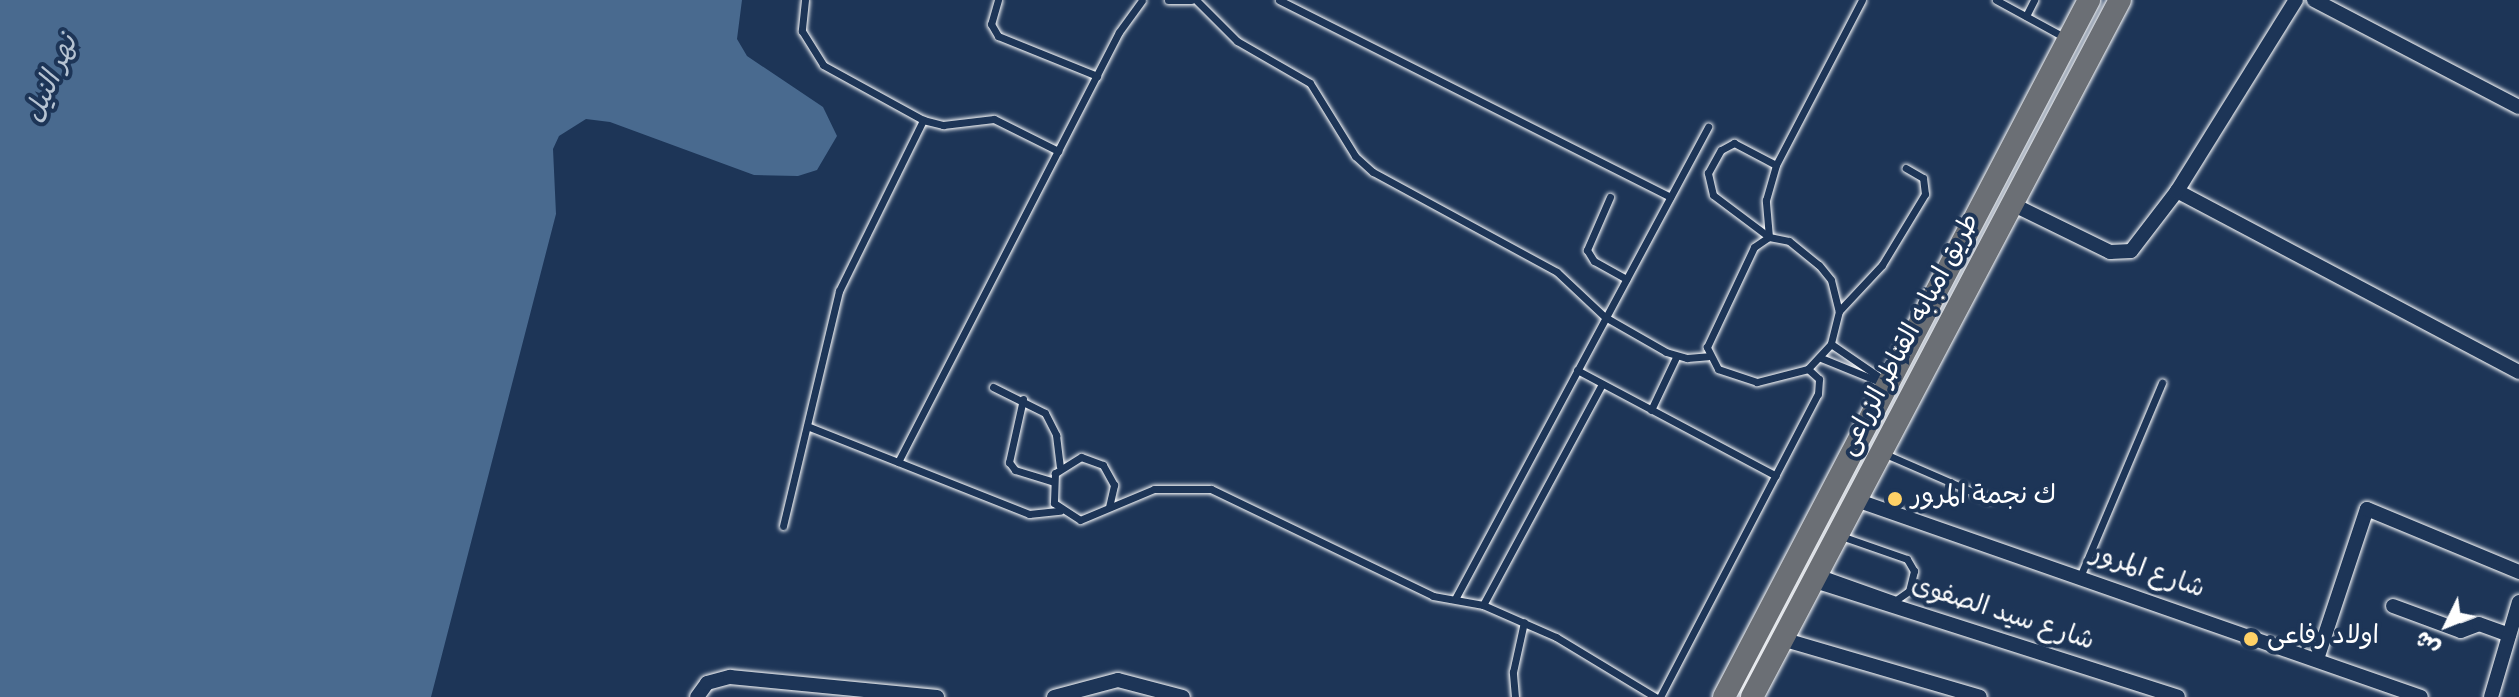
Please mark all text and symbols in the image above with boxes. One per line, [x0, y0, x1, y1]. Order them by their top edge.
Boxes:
water label: نهر النيل [20, 31, 88, 129]
street label: طريق امبابه القناطر الزراعى [1835, 210, 1989, 462]
place label: ك نجمة المرور [1911, 483, 2056, 515]
marker: ك نجمة المرور [1886, 490, 1904, 508]
street label: شارع المرور [2086, 540, 2208, 608]
street label: شارع سيد الصفوى [1907, 572, 2097, 660]
north arrow [2407, 585, 2487, 665]
place label: اولاد رفاعى [2267, 623, 2379, 655]
text: ش [2412, 624, 2447, 659]
marker: اولاد رفاعى [2242, 630, 2260, 648]

